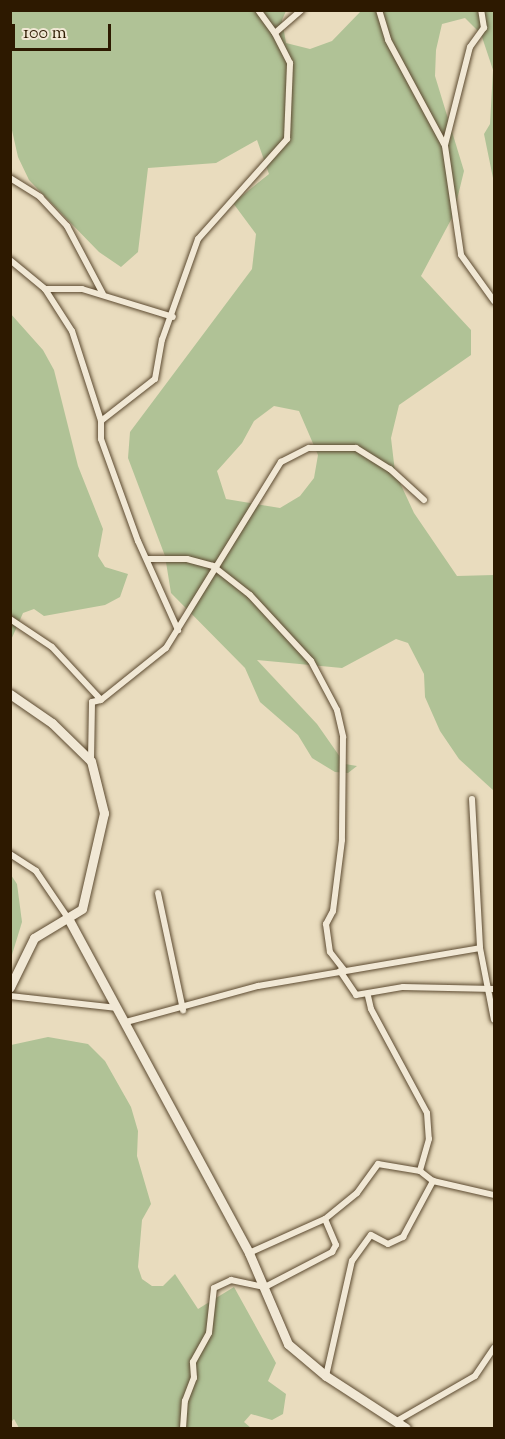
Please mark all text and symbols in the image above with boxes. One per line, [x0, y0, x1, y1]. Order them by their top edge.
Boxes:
scale bar [15, 12, 114, 50]
text: 100 m [23, 21, 67, 47]

